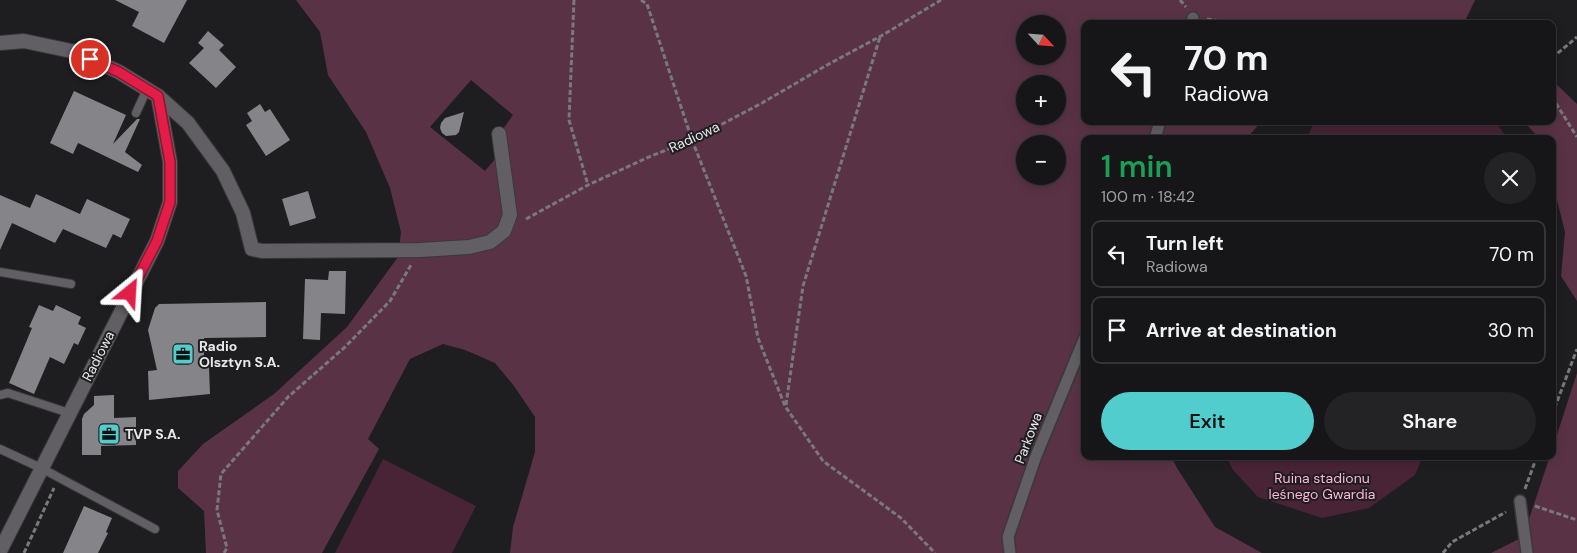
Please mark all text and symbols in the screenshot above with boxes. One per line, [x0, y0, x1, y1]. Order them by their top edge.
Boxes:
north arrow [1016, 15, 1066, 65]
map controls [1016, 15, 1066, 185]
text: 70 m [1184, 35, 1268, 81]
pin [69, 38, 111, 80]
icon: left [1101, 40, 1166, 105]
icon: arrive [76, 45, 104, 73]
button: + [1016, 75, 1066, 125]
text: Radiowa [1184, 79, 1269, 108]
street label: Radiowa [666, 117, 722, 157]
button: − [1016, 135, 1066, 185]
text: 1 min [1101, 147, 1173, 186]
button: close [1484, 152, 1536, 204]
text: 100 m · 18:42 [1101, 186, 1195, 207]
text: Turn left [1146, 231, 1224, 256]
icon: left [1103, 240, 1131, 268]
text: 70 m [1489, 242, 1534, 267]
text: Radiowa [1146, 256, 1208, 277]
position arrow [103, 266, 155, 318]
icon: arrive [1103, 316, 1131, 344]
text: Arrive at destination [1146, 318, 1337, 343]
text: 30 m [1488, 318, 1534, 343]
street label: Radiowa [78, 328, 118, 384]
place label: Radio Olsztyn S.A. [199, 337, 280, 371]
office icon: Radio Olsztyn S.A. [171, 342, 195, 366]
button: Exit [1101, 392, 1314, 450]
button: Share [1324, 392, 1536, 450]
street label: Parkowa [1010, 410, 1046, 466]
office icon: TVP S.A. [97, 422, 121, 446]
place label: TVP S.A. [125, 425, 181, 443]
park label: Ruina stadionu leśnego Gwardia [1269, 469, 1375, 503]

